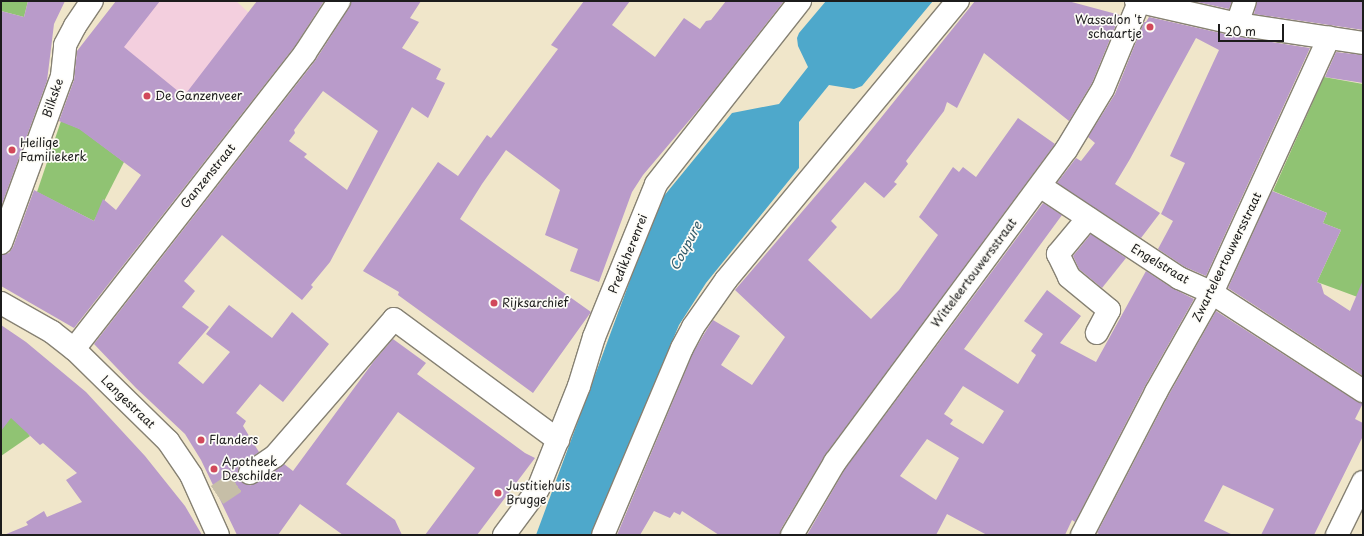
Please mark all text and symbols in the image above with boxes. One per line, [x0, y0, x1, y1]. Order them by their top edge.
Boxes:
place label: Wassalon 't schaartje [1074, 13, 1142, 41]
scale bar [1220, 16, 1286, 42]
marker: Wassalon 't schaartje [1145, 22, 1155, 32]
text: 20 m [1225, 22, 1256, 40]
street label: Bilkske [40, 77, 66, 119]
place label: De Ganzenveer [155, 89, 243, 103]
marker: De Ganzenveer [142, 91, 152, 101]
place label: Heilige Familiekerk [20, 136, 87, 164]
street label: Ganzenstraat [178, 141, 238, 211]
marker: Heilige Familiekerk [7, 145, 17, 155]
street label: Zwarteleertouwersstraat [1189, 190, 1265, 324]
street label: Predikherenrei [605, 212, 651, 296]
street label: Witteleertouwersstraat [928, 216, 1020, 330]
water label: Coupure [667, 219, 705, 273]
street label: Engelstraat [1128, 241, 1192, 287]
place label: Rijksarchief [502, 296, 569, 310]
marker: Rijksarchief [489, 298, 499, 308]
street label: Langestraat [98, 373, 158, 431]
place label: Flanders [209, 433, 258, 447]
marker: Flanders [196, 435, 206, 445]
place label: Apotheek Deschilder [222, 455, 282, 483]
marker: Apotheek Deschilder [209, 464, 219, 474]
place label: Justitiehuis Brugge [506, 479, 570, 507]
marker: Justitiehuis Brugge [493, 488, 503, 498]

